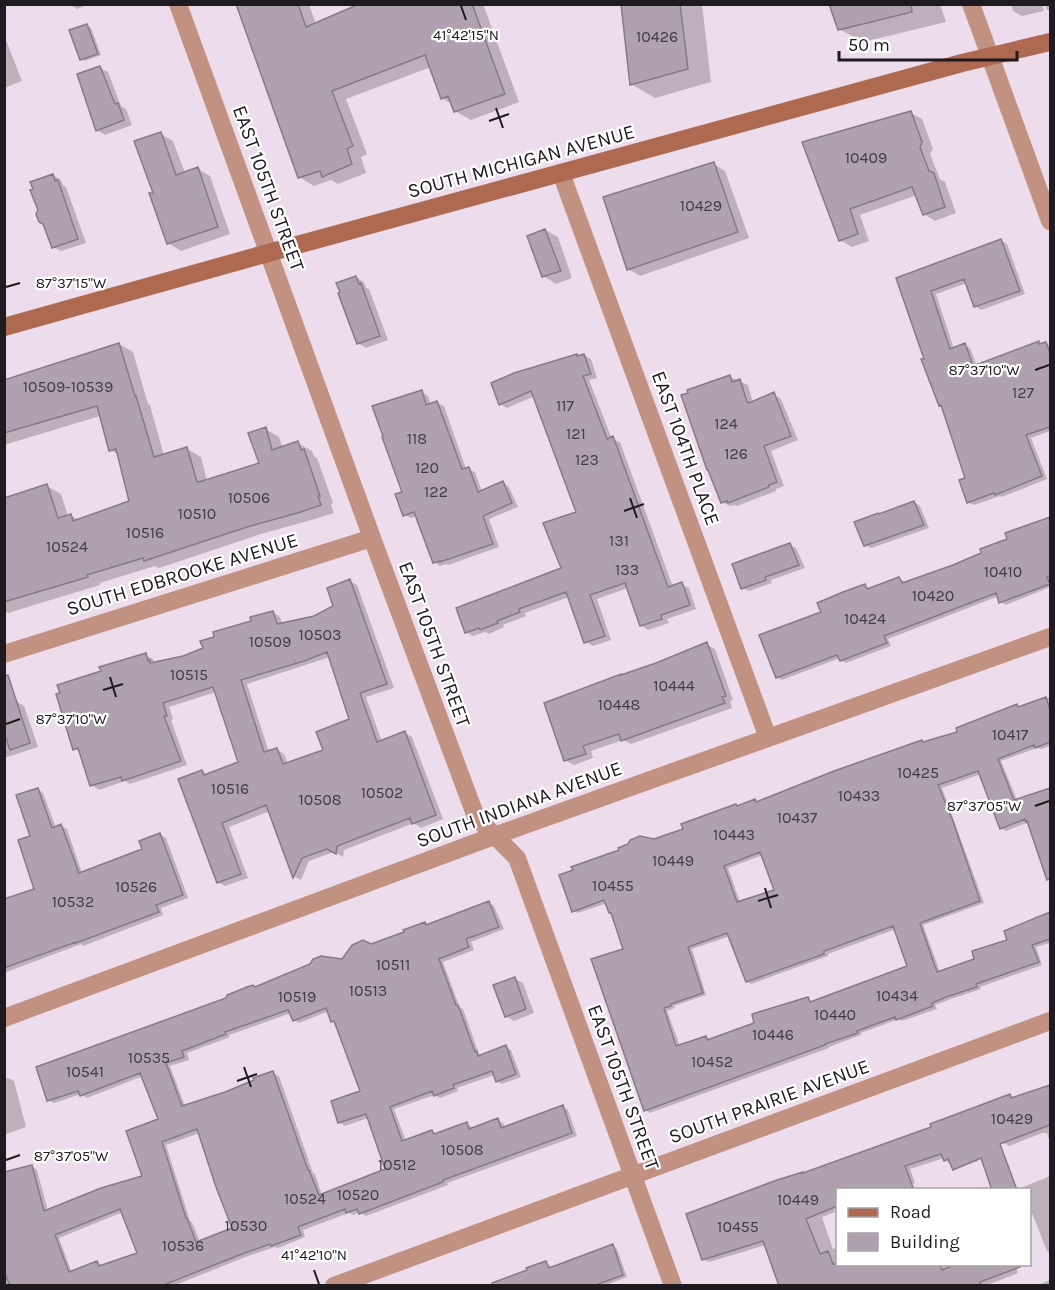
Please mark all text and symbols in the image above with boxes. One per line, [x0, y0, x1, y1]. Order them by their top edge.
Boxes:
scale bar [839, 24, 1018, 62]
text: 41°42'15"N [433, 26, 499, 44]
house number: 10426 [636, 27, 678, 46]
text: 50 m [848, 34, 890, 56]
street label: EAST 105TH STREET [228, 102, 309, 274]
street label: SOUTH MICHIGAN AVENUE [405, 120, 637, 203]
house number: 10409 [845, 148, 887, 167]
house number: 10429 [680, 196, 722, 215]
text: 87°37'15"W [36, 274, 107, 292]
text: 87°37'10"W [948, 361, 1020, 379]
street label: EAST 104TH PLACE [647, 368, 724, 529]
house number: 10509-10539 [23, 377, 113, 396]
house number: 127 [1012, 383, 1035, 402]
house number: 117 [556, 396, 575, 415]
house number: 124 [714, 414, 738, 433]
house number: 121 [566, 424, 586, 443]
house number: 118 [407, 429, 427, 448]
house number: 126 [724, 444, 748, 463]
house number: 123 [575, 450, 599, 469]
house number: 120 [415, 458, 439, 477]
house number: 122 [424, 482, 448, 501]
house number: 10506 [228, 488, 270, 507]
house number: 10510 [178, 504, 216, 523]
house number: 10516 [126, 523, 164, 542]
street label: SOUTH EDBROOKE AVENUE [64, 528, 301, 621]
house number: 131 [609, 531, 629, 550]
house number: 10524 [46, 537, 88, 556]
street label: EAST 105TH STREET [394, 558, 475, 730]
house number: 133 [615, 560, 639, 579]
house number: 10410 [984, 562, 1022, 581]
house number: 10420 [912, 586, 954, 605]
house number: 10424 [844, 609, 886, 628]
house number: 10503 [299, 625, 341, 644]
house number: 10509 [249, 632, 291, 651]
house number: 10515 [170, 665, 208, 684]
house number: 10444 [653, 676, 695, 695]
house number: 10448 [598, 695, 640, 714]
text: 87°37'10"W [35, 710, 107, 728]
house number: 10417 [992, 725, 1029, 744]
street label: SOUTH INDIANA AVENUE [413, 757, 625, 852]
house number: 10425 [897, 763, 939, 782]
house number: 10516 [211, 779, 249, 798]
house number: 10502 [361, 783, 403, 802]
house number: 10433 [838, 786, 880, 805]
house number: 10508 [298, 790, 342, 809]
text: 87°37'05"W [947, 797, 1022, 815]
house number: 10437 [777, 808, 818, 827]
house number: 10443 [713, 825, 755, 844]
house number: 10449 [652, 851, 694, 870]
house number: 10455 [592, 876, 634, 895]
house number: 10526 [115, 877, 157, 896]
house number: 10532 [52, 892, 94, 911]
house number: 10511 [376, 955, 410, 974]
house number: 10513 [349, 981, 387, 1000]
house number: 10434 [876, 986, 918, 1005]
house number: 10519 [278, 987, 316, 1006]
street label: EAST 105TH STREET [583, 1001, 664, 1173]
house number: 10440 [814, 1005, 856, 1024]
house number: 10446 [752, 1025, 794, 1044]
house number: 10535 [128, 1048, 170, 1067]
house number: 10452 [691, 1052, 733, 1071]
street label: SOUTH PRAIRIE AVENUE [666, 1054, 873, 1149]
house number: 10541 [66, 1062, 104, 1081]
house number: 10429 [991, 1109, 1033, 1128]
house number: 10508 [440, 1140, 484, 1159]
text: 87°37'05"W [34, 1147, 109, 1165]
house number: 10512 [378, 1155, 416, 1174]
house number: 10520 [337, 1185, 379, 1204]
legend [836, 1188, 1031, 1266]
house number: 10524 [284, 1189, 326, 1208]
house number: 10449 [777, 1190, 819, 1209]
text: Road [890, 1201, 931, 1223]
house number: 10530 [225, 1216, 267, 1235]
house number: 10455 [717, 1217, 759, 1236]
text: Building [890, 1231, 960, 1253]
house number: 10536 [162, 1236, 204, 1255]
text: 41°42'10"N [281, 1246, 347, 1264]

